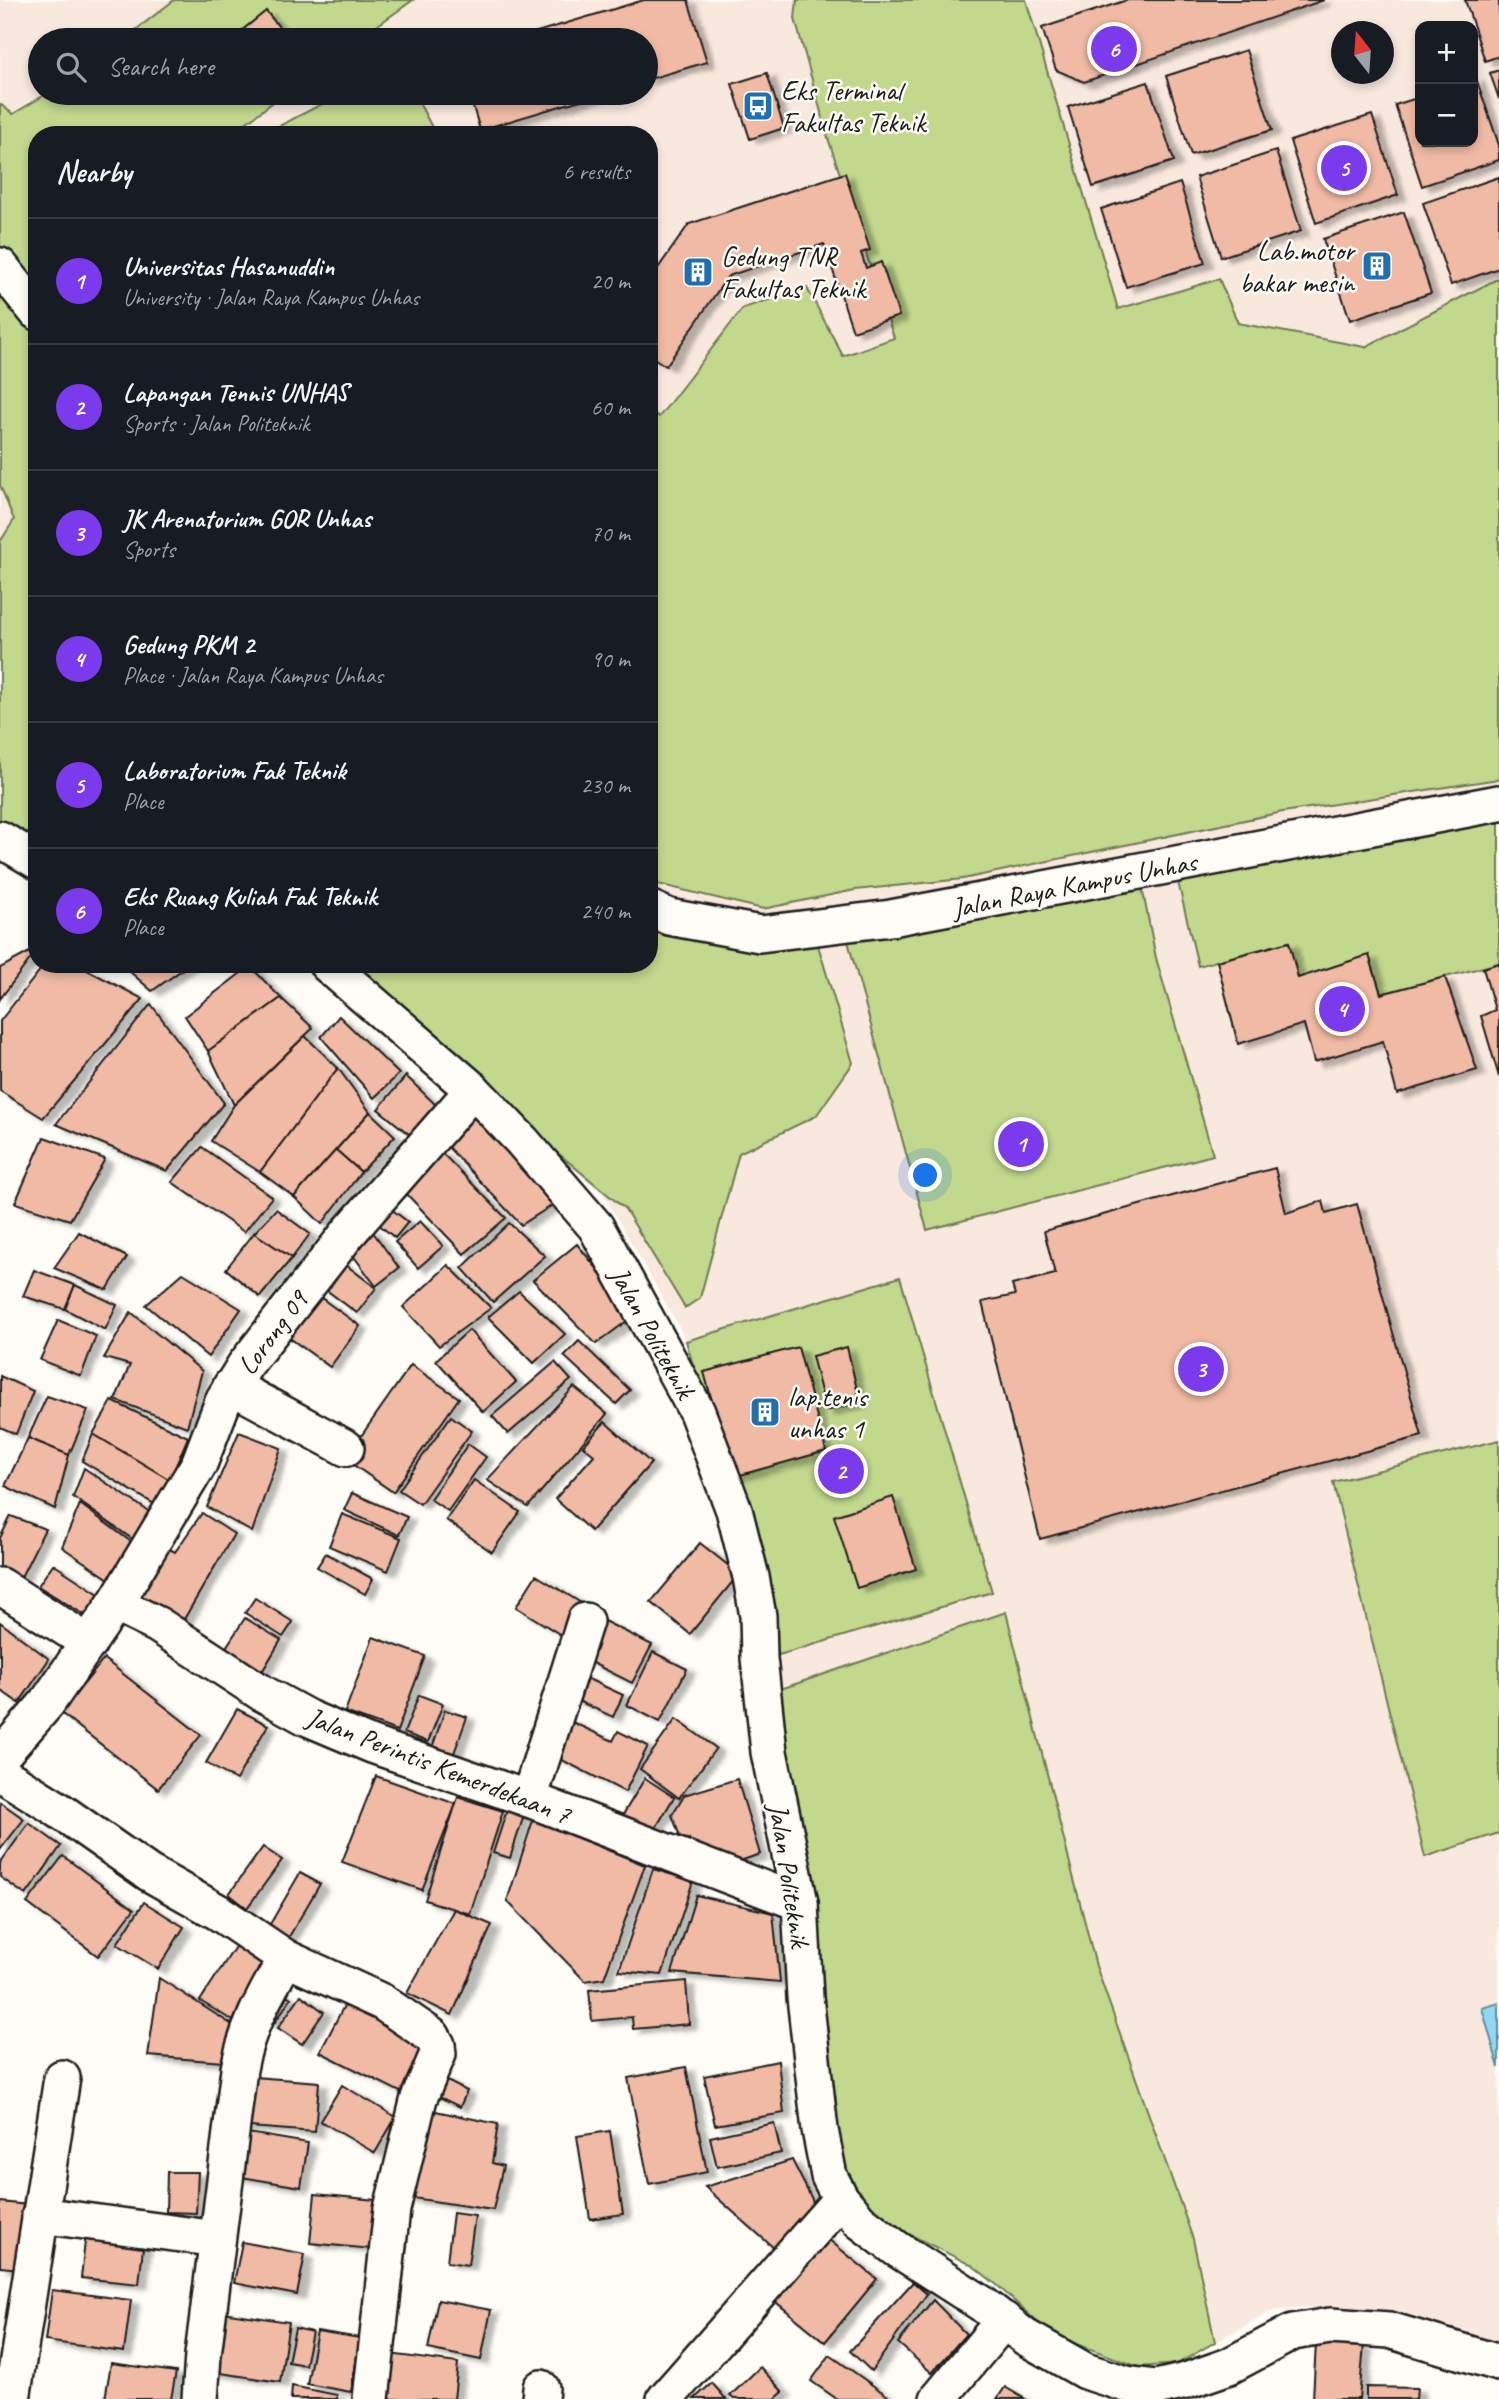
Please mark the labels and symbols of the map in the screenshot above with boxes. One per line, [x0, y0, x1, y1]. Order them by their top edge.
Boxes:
north arrow [1331, 21, 1394, 84]
pin: 6 [1091, 23, 1137, 75]
place label: Eks Terminal Fakultas Teknik [781, 73, 928, 140]
bus stop icon: Eks Terminal Fakultas Teknik [741, 89, 775, 123]
pin: 5 [1321, 142, 1367, 194]
place label: Lab.motor bakar mesin [1239, 233, 1356, 300]
place label: Gedung TNR Fakultas Teknik [721, 239, 868, 306]
building icon: Lab.motor bakar mesin [1360, 249, 1394, 283]
building icon: Gedung TNR Fakultas Teknik [681, 255, 715, 289]
street label: Jalan Raya Kampus Unhas [947, 843, 1202, 926]
pin: 4 [1319, 983, 1365, 1035]
pin: 1 [998, 1118, 1044, 1170]
your location [908, 1158, 942, 1192]
street label: Jalan Politeknik [601, 1259, 704, 1407]
street label: Lorong 09 [229, 1281, 317, 1381]
pin: 3 [1178, 1343, 1224, 1395]
place label: lap.tenis unhas 1 [788, 1379, 869, 1446]
building icon: lap.tenis unhas 1 [748, 1395, 782, 1429]
pin: 2 [818, 1445, 864, 1497]
street label: Jalan Perintis Kemerdekaan 7 [300, 1698, 577, 1832]
street label: Jalan Politeknik [761, 1799, 819, 1952]

